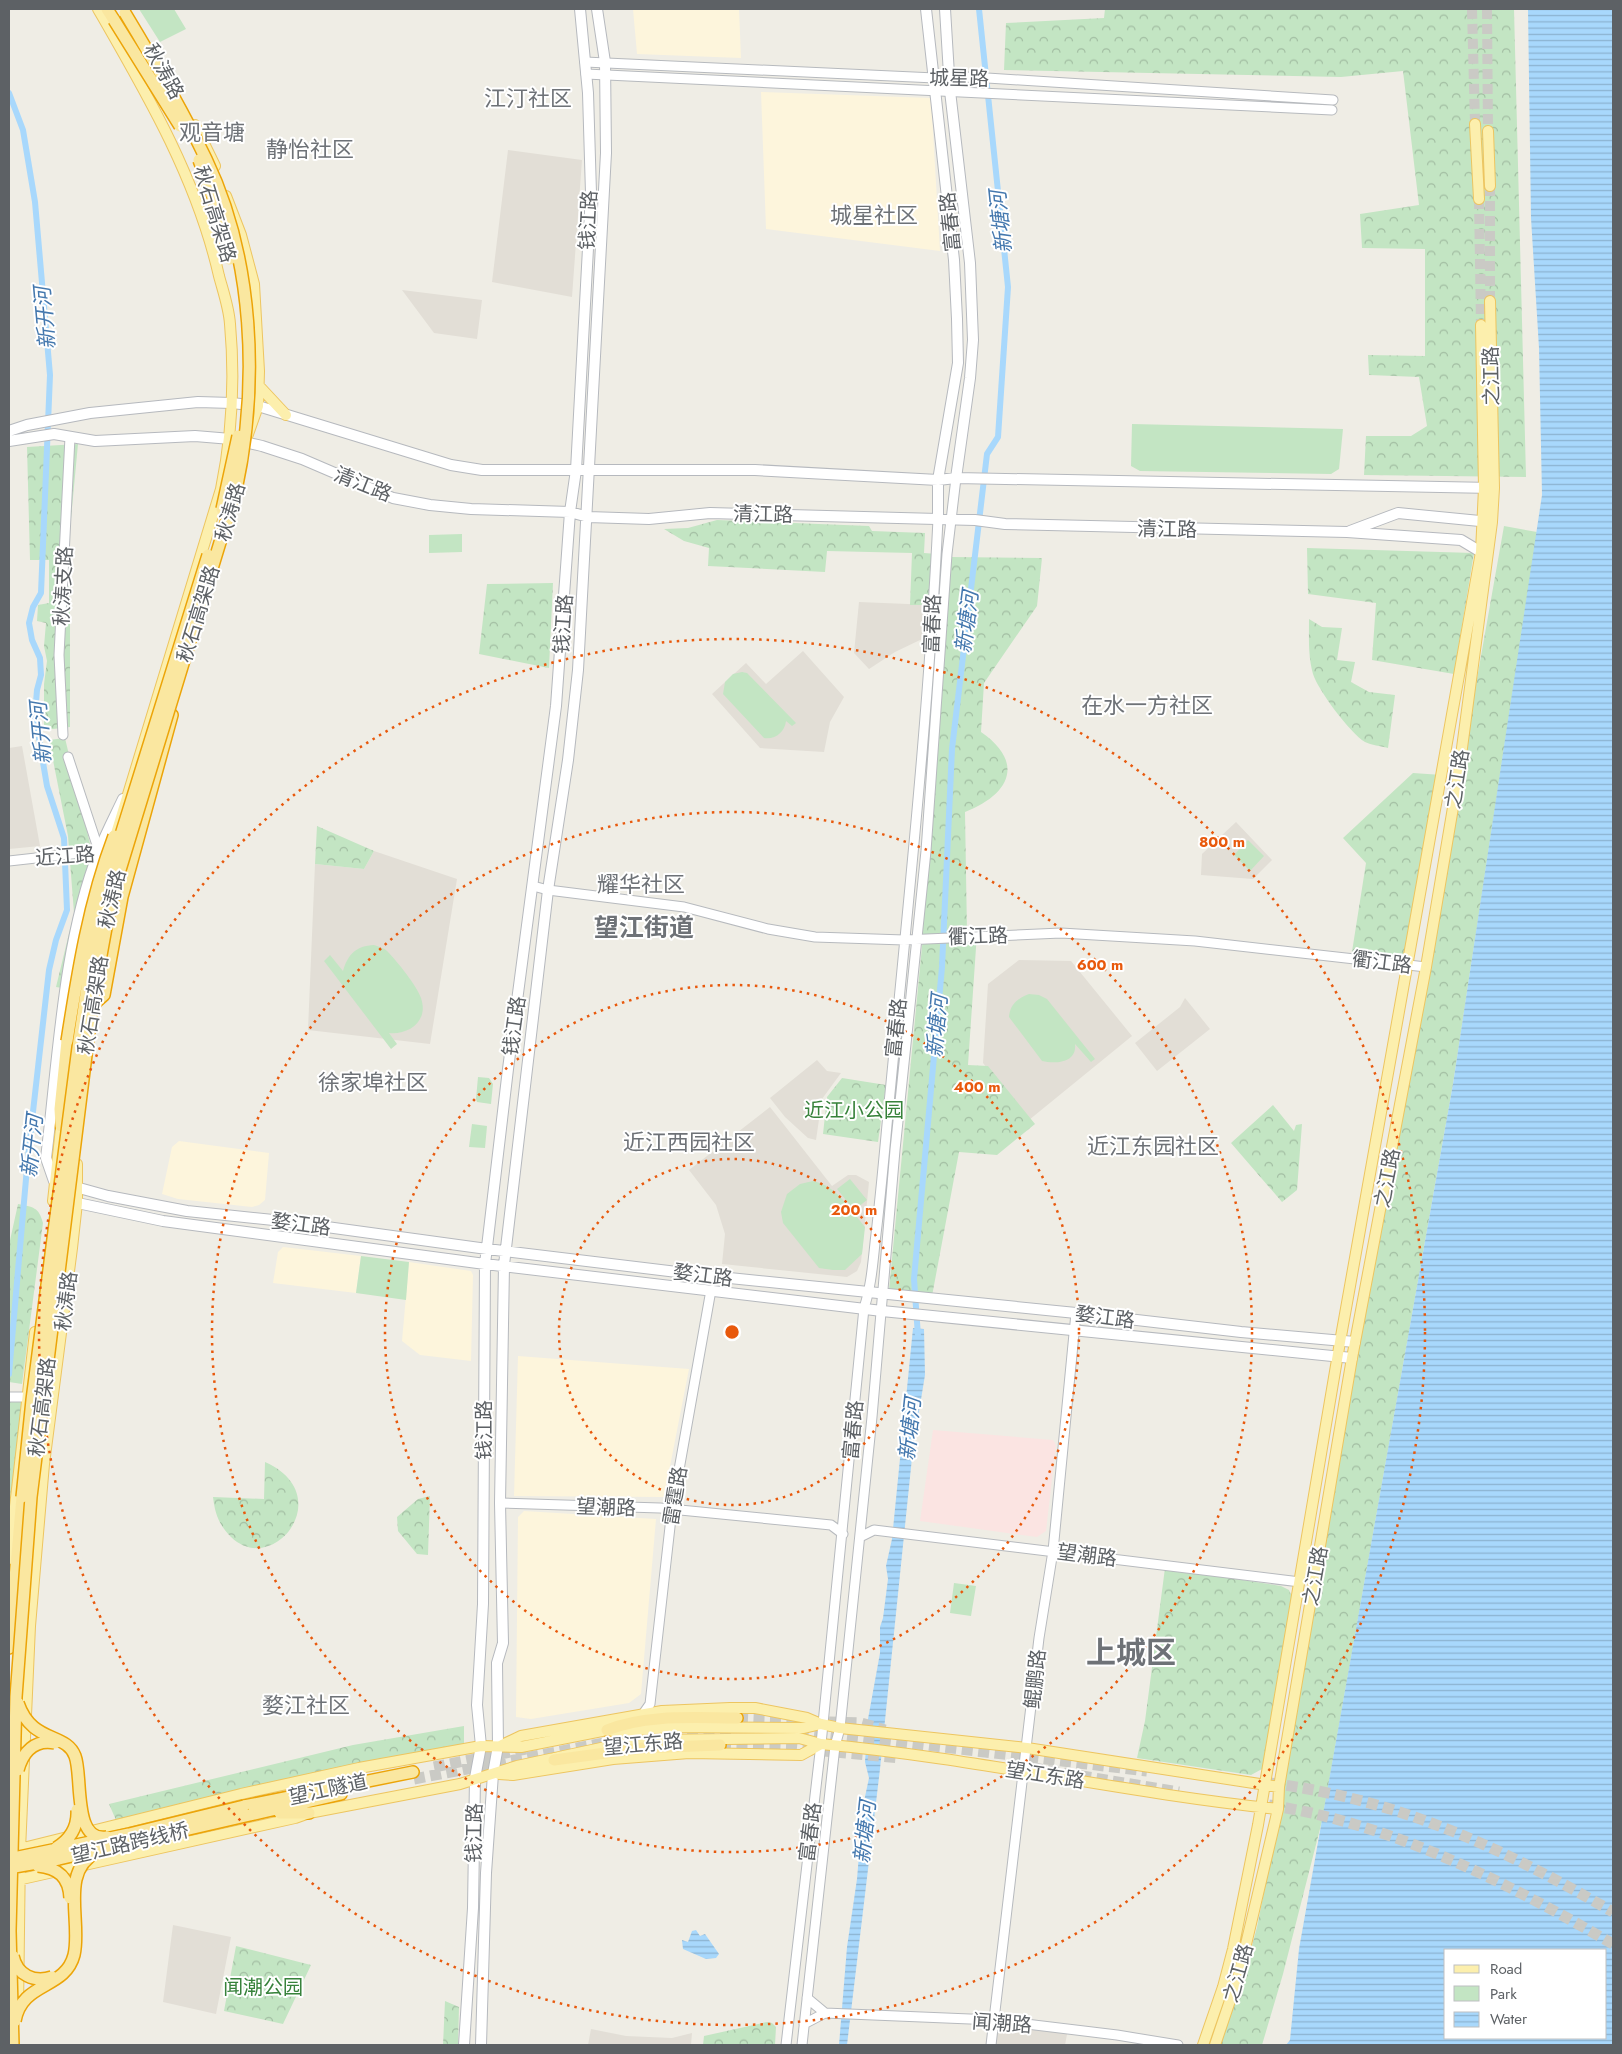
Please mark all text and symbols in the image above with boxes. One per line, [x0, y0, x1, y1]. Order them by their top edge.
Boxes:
street label: 秋涛路 [136, 38, 191, 105]
street label: 城星路 [929, 63, 989, 94]
district label: 江汀社区 [484, 82, 572, 114]
district label: 观音塘 [179, 116, 245, 148]
district label: 静怡社区 [266, 133, 354, 165]
street label: 秋石高架路 [186, 162, 243, 266]
water label: 新塘河 [982, 185, 1019, 255]
street label: 钱江路 [572, 189, 605, 251]
street label: 富春路 [933, 191, 968, 253]
district label: 城星社区 [830, 199, 918, 231]
water label: 新开河 [27, 281, 63, 351]
street label: 之江路 [1476, 346, 1507, 406]
street label: 清江路 [330, 460, 396, 509]
street label: 秋涛路 [208, 479, 253, 545]
street label: 清江路 [733, 499, 793, 530]
street label: 清江路 [1137, 514, 1197, 545]
street label: 秋涛支路 [47, 545, 80, 627]
street label: 秋石高架路 [170, 562, 227, 666]
water label: 新塘河 [948, 585, 986, 655]
street label: 钱江路 [547, 593, 580, 655]
street label: 富春路 [917, 594, 948, 655]
district label: 在水一方社区 [1081, 689, 1213, 721]
water label: 新开河 [23, 696, 59, 766]
street label: 之江路 [1438, 747, 1477, 811]
text: 800 m [1199, 831, 1245, 853]
street label: 近江路 [34, 840, 96, 873]
street label: 秋涛路 [92, 867, 133, 932]
district label: 耀华社区 [597, 868, 685, 900]
district label: 望江街道 [594, 909, 694, 945]
street label: 衢江路 [948, 921, 1009, 952]
street label: 衢江路 [1350, 944, 1413, 981]
street label: 秋石高架路 [71, 953, 116, 1057]
text: 600 m [1077, 954, 1123, 976]
water label: 新塘河 [919, 989, 955, 1059]
street label: 钱江路 [496, 994, 533, 1058]
street label: 富春路 [879, 997, 914, 1059]
district label: 徐家埠社区 [318, 1066, 428, 1098]
text: 400 m [953, 1076, 1001, 1098]
park label: 近江小公园 [804, 1096, 904, 1125]
water label: 新开河 [14, 1109, 51, 1179]
district label: 近江西园社区 [623, 1126, 755, 1158]
district label: 近江东园社区 [1087, 1130, 1219, 1162]
street label: 之江路 [1368, 1146, 1407, 1210]
text: 200 m [831, 1199, 877, 1221]
street label: 婺江路 [269, 1206, 332, 1243]
street label: 婺江路 [671, 1257, 734, 1294]
street label: 秋涛路 [48, 1270, 85, 1333]
street label: 婺江路 [1073, 1299, 1136, 1336]
centre of rings [723, 1323, 741, 1341]
street label: 秋石高架路 [22, 1356, 63, 1458]
water label: 新塘河 [892, 1392, 929, 1462]
street label: 富春路 [836, 1399, 871, 1461]
street label: 钱江路 [470, 1400, 499, 1460]
street label: 雷霆路 [656, 1464, 695, 1528]
street label: 望潮路 [575, 1492, 636, 1523]
street label: 望潮路 [1055, 1537, 1118, 1574]
street label: 之江路 [1296, 1544, 1335, 1608]
district label: 上城区 [1086, 1631, 1176, 1674]
street label: 鲲鹏路 [1018, 1648, 1053, 1710]
district label: 婺江社区 [262, 1689, 350, 1721]
street label: 望江东路 [602, 1727, 684, 1762]
street label: 望江东路 [1003, 1755, 1087, 1796]
street label: 望江隧道 [286, 1767, 370, 1812]
water label: 新塘河 [847, 1795, 884, 1865]
street label: 富春路 [792, 1801, 829, 1864]
street label: 钱江路 [459, 1803, 490, 1863]
street label: 望江路跨线桥 [68, 1816, 192, 1871]
street label: 之江路 [1216, 1940, 1261, 2006]
legend [1444, 1949, 1607, 2039]
text: Road [1490, 1958, 1522, 1980]
park label: 闻潮公园 [223, 1973, 303, 2002]
text: Park [1490, 1983, 1517, 2005]
street label: 闻潮路 [971, 2007, 1033, 2040]
text: Water [1490, 2008, 1528, 2030]

